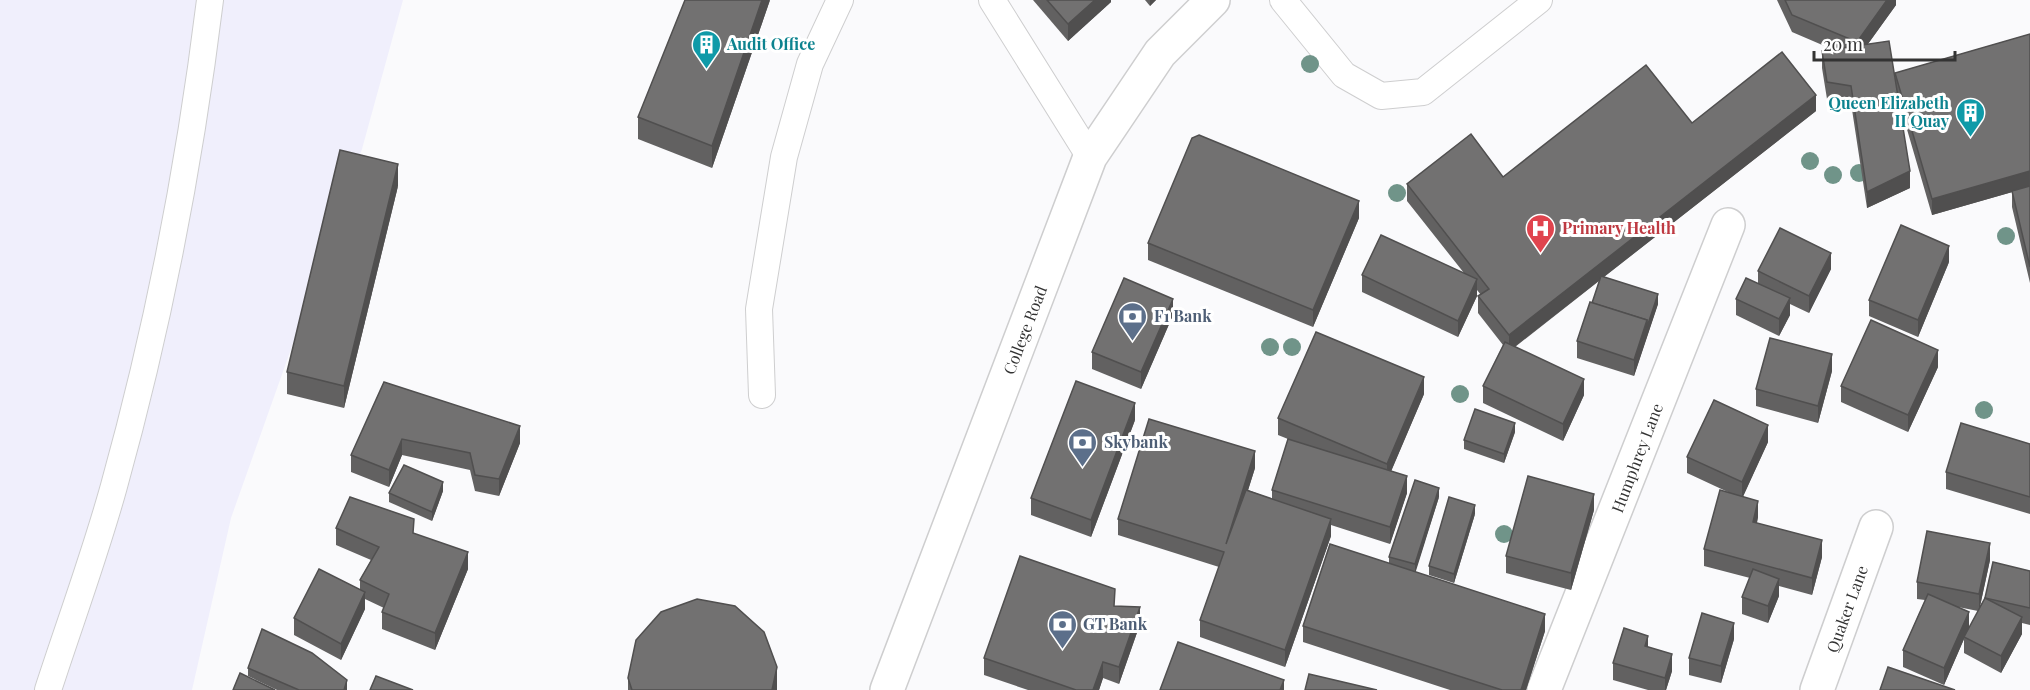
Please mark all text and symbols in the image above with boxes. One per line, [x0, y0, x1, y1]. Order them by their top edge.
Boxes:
scale bar [1814, 24, 1955, 62]
building icon: Audit Office [690, 28, 722, 70]
text: 20 m [1823, 32, 1863, 56]
place label: Audit Office [726, 33, 815, 54]
place label: Queen Elizabeth II Quay [1828, 92, 1950, 131]
building icon: Queen Elizabeth II Quay [1954, 96, 1986, 138]
hospital icon: Primary Health [1525, 212, 1557, 254]
place label: Primary Health [1562, 217, 1676, 238]
street label: College Road [998, 282, 1051, 377]
bank icon: F1 Bank [1117, 300, 1149, 342]
place label: F1 Bank [1154, 305, 1212, 326]
street label: Humphrey Lane [1606, 400, 1667, 516]
bank icon: Skybank [1067, 426, 1099, 468]
place label: Skybank [1104, 431, 1168, 452]
street label: Quaker Lane [1821, 562, 1872, 655]
bank icon: GT Bank [1046, 608, 1078, 650]
place label: GT Bank [1083, 613, 1148, 634]

